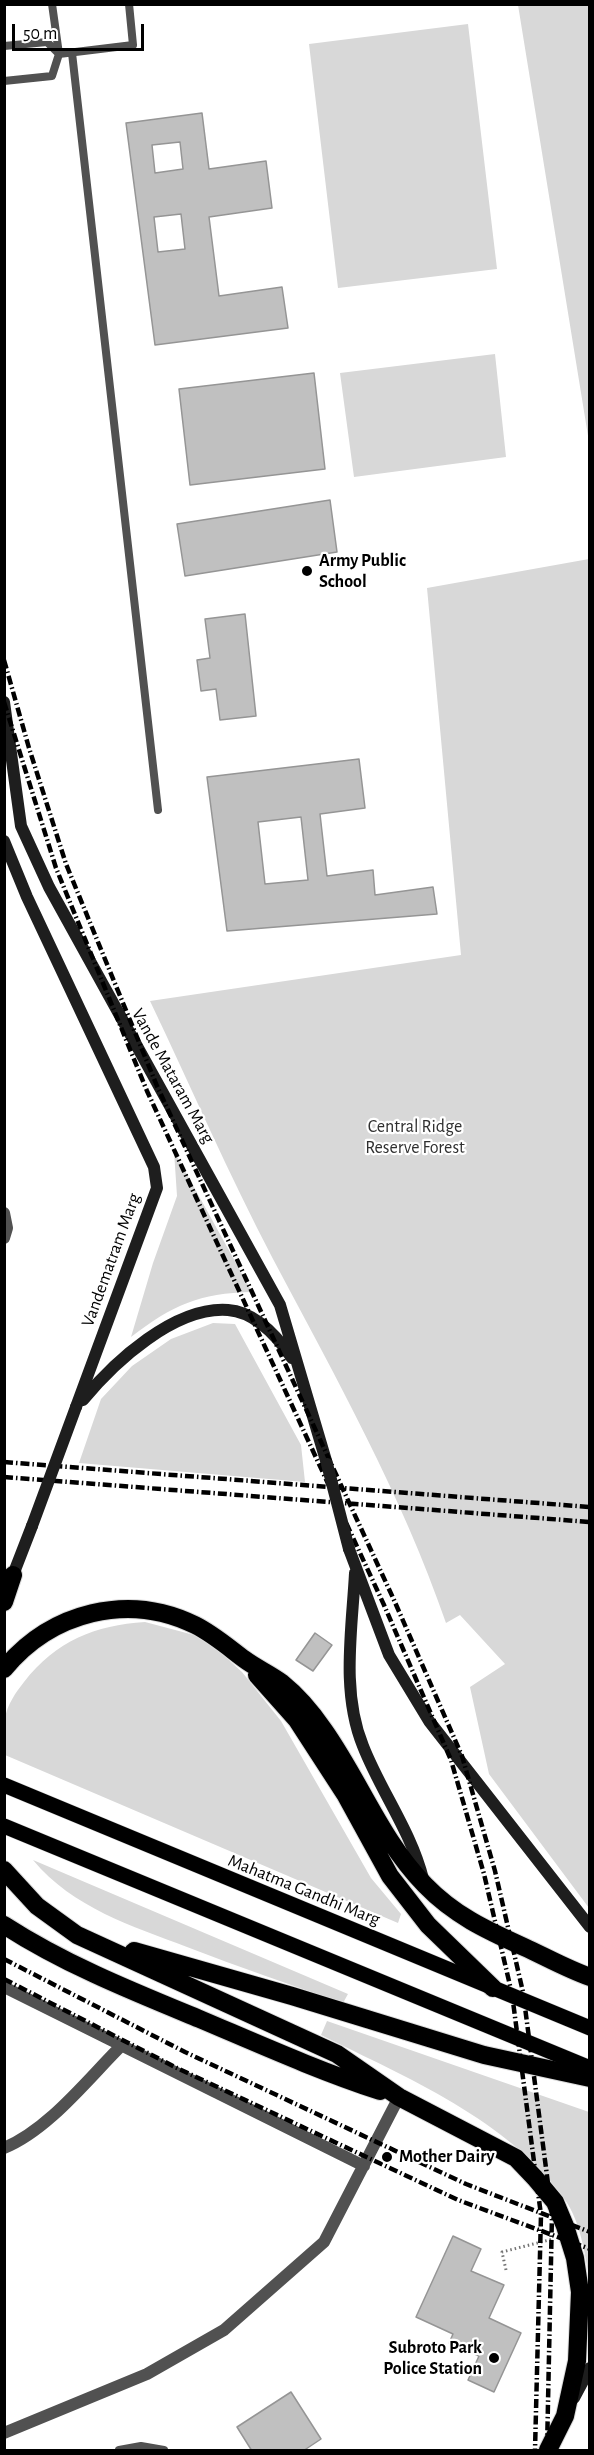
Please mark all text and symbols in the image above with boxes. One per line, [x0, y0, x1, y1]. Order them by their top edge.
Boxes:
scale bar [15, 12, 147, 50]
text: 50 m [23, 25, 57, 43]
place label: Army Public School [319, 550, 406, 592]
marker: Army Public School [300, 564, 314, 578]
street label: Vande Mataram Marg [127, 1005, 219, 1147]
park label: Central Ridge Reserve Forest [365, 1116, 465, 1158]
street label: Vandematram Marg [77, 1190, 145, 1330]
street label: Mahatma Gandhi Marg [225, 1850, 383, 1930]
place label: Mother Dairy [399, 2146, 495, 2168]
marker: Mother Dairy [380, 2150, 394, 2164]
place label: Subroto Park Police Station [383, 2337, 482, 2380]
marker: Subroto Park Police Station [487, 2351, 501, 2365]

